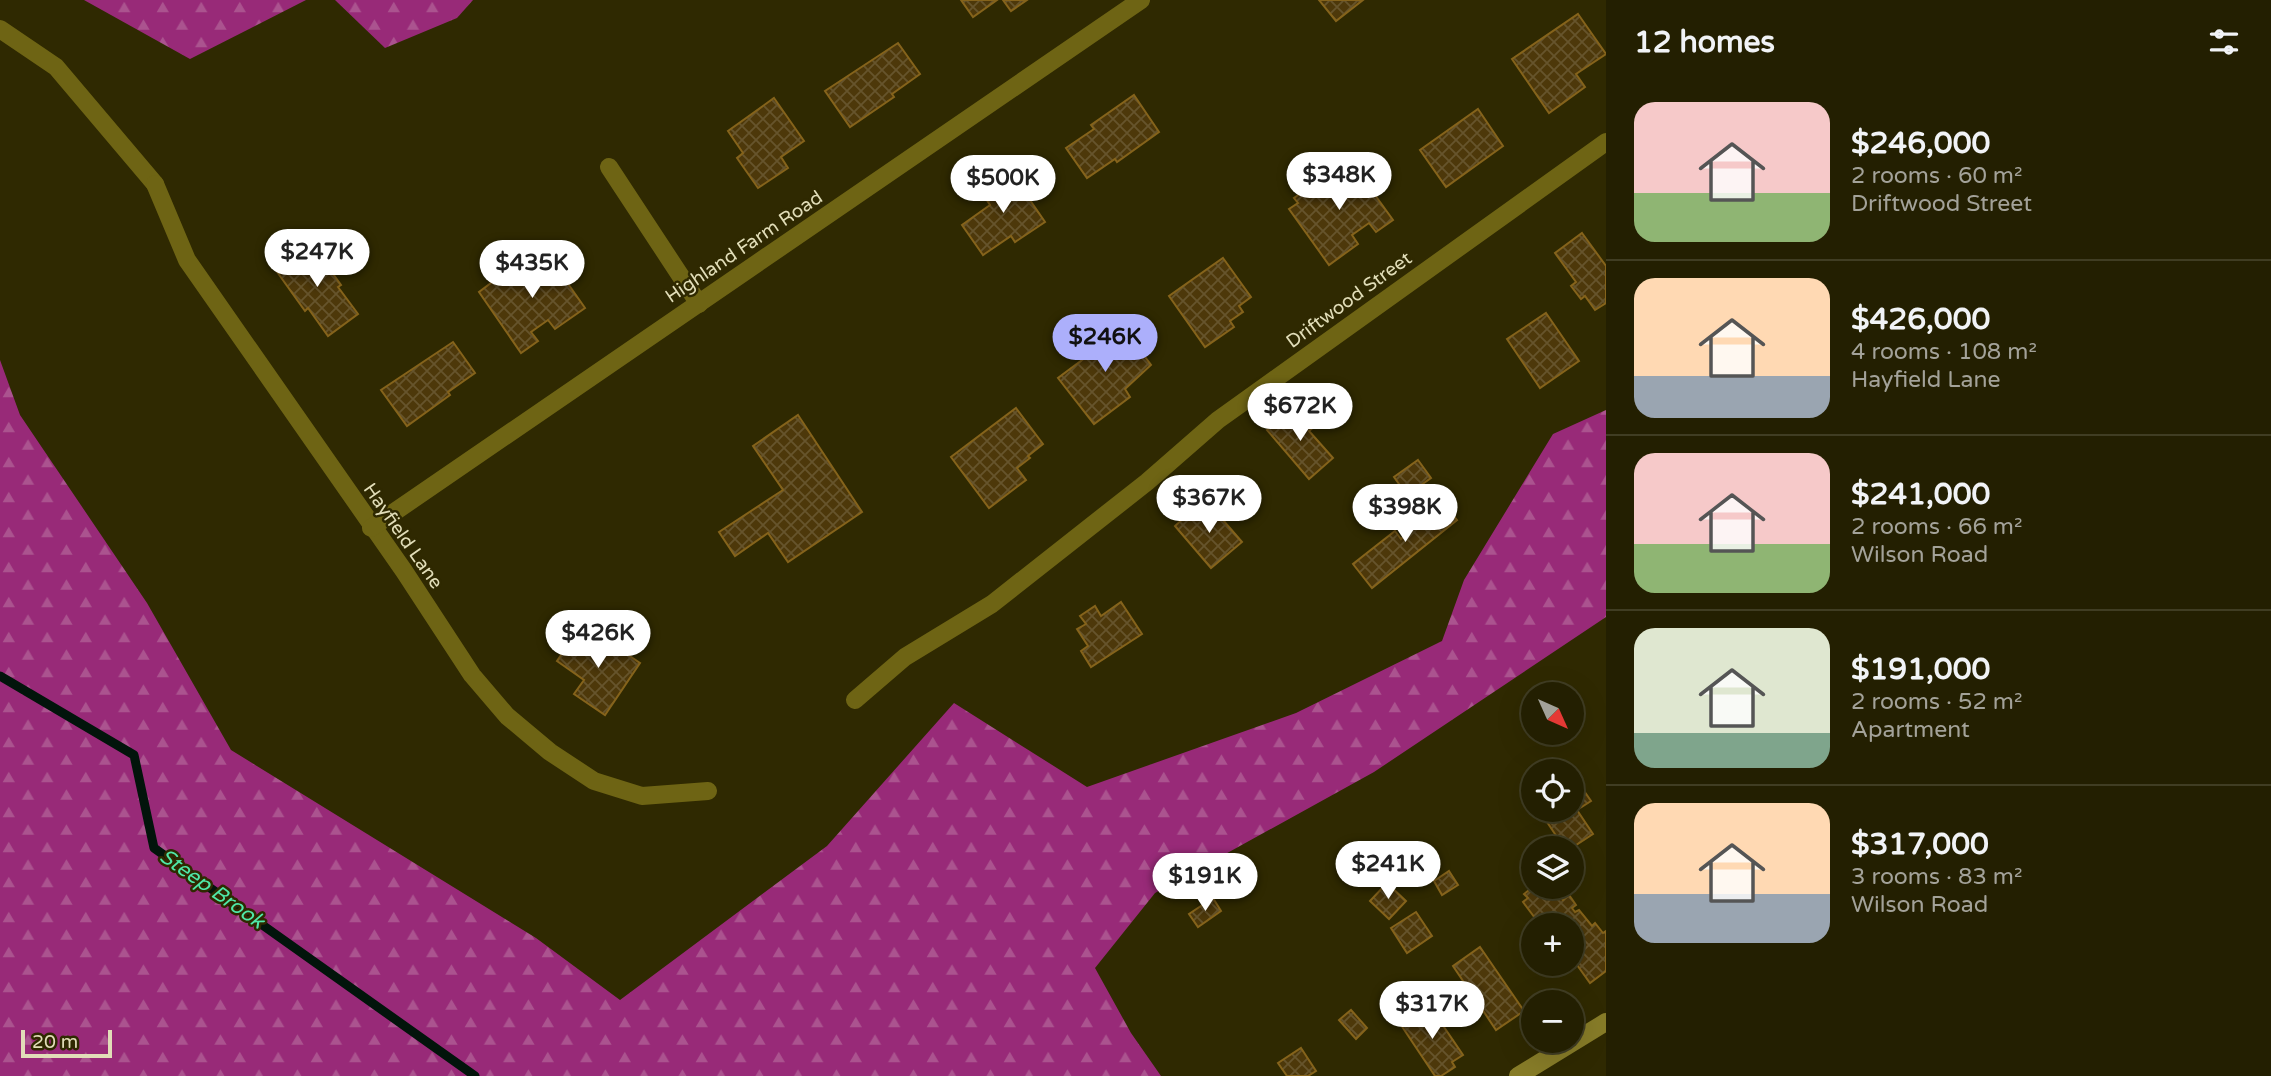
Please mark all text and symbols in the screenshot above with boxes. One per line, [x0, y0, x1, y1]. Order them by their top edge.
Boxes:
icon: filters [2205, 23, 2243, 61]
text: 12 homes [1634, 24, 1775, 61]
text: $246,000 [1851, 125, 1990, 162]
icon: home [1690, 130, 1774, 214]
pin: $348K [1290, 152, 1388, 212]
pin: $500K [954, 156, 1052, 215]
text: $348K [1303, 161, 1375, 189]
text: 2 rooms · 60 m² [1851, 162, 2022, 190]
text: $500K [967, 164, 1039, 192]
street label: Highland Farm Road [661, 186, 827, 308]
text: Driftwood Street [1851, 190, 2032, 218]
pin: $247K [268, 230, 366, 289]
text: $247K [281, 238, 353, 266]
pin: $435K [483, 240, 581, 300]
street label: Driftwood Street [1282, 247, 1416, 353]
text: $435K [496, 249, 568, 277]
text: $426,000 [1851, 301, 1990, 338]
icon: home [1690, 306, 1774, 390]
pin: $246K [1056, 314, 1154, 374]
text: $246K [1069, 323, 1141, 351]
text: 4 rooms · 108 m² [1851, 338, 2037, 366]
text: Hayfield Lane [1851, 366, 2001, 394]
pin: $672K [1251, 384, 1349, 443]
text: $672K [1264, 392, 1336, 420]
pin: $367K [1160, 476, 1258, 535]
text: $241,000 [1851, 476, 1990, 513]
street label: Hayfield Lane [359, 479, 447, 593]
icon: home [1690, 481, 1774, 565]
text: $367K [1173, 484, 1245, 512]
pin: $398K [1356, 484, 1454, 544]
text: $398K [1369, 493, 1441, 521]
text: 2 rooms · 66 m² [1851, 513, 2022, 541]
text: Wilson Road [1851, 541, 1988, 569]
pin: $426K [549, 610, 647, 670]
text: $426K [562, 619, 634, 647]
text: $191,000 [1851, 651, 1990, 688]
icon: home [1690, 656, 1774, 740]
north arrow [1521, 682, 1584, 746]
map controls [1521, 682, 1584, 1053]
text: 2 rooms · 52 m² [1851, 688, 2022, 716]
text: Apartment [1851, 716, 1970, 744]
button: locate [1521, 759, 1584, 822]
text: $317,000 [1851, 826, 1989, 863]
icon: home [1690, 831, 1774, 915]
button: layers [1521, 836, 1584, 899]
pin: $241K [1339, 842, 1437, 901]
water label: Steep Brook [155, 844, 270, 935]
text: $241K [1352, 850, 1424, 878]
pin: $191K [1156, 853, 1254, 913]
text: $191K [1169, 862, 1241, 890]
text: 3 rooms · 83 m² [1851, 863, 2022, 891]
text: Wilson Road [1851, 891, 1988, 919]
button: + [1521, 913, 1584, 976]
pin: $317K [1383, 982, 1481, 1041]
text: $317K [1396, 990, 1468, 1018]
button: − [1521, 990, 1584, 1053]
scale bar [21, 1027, 112, 1059]
text: 20 m [32, 1031, 78, 1053]

